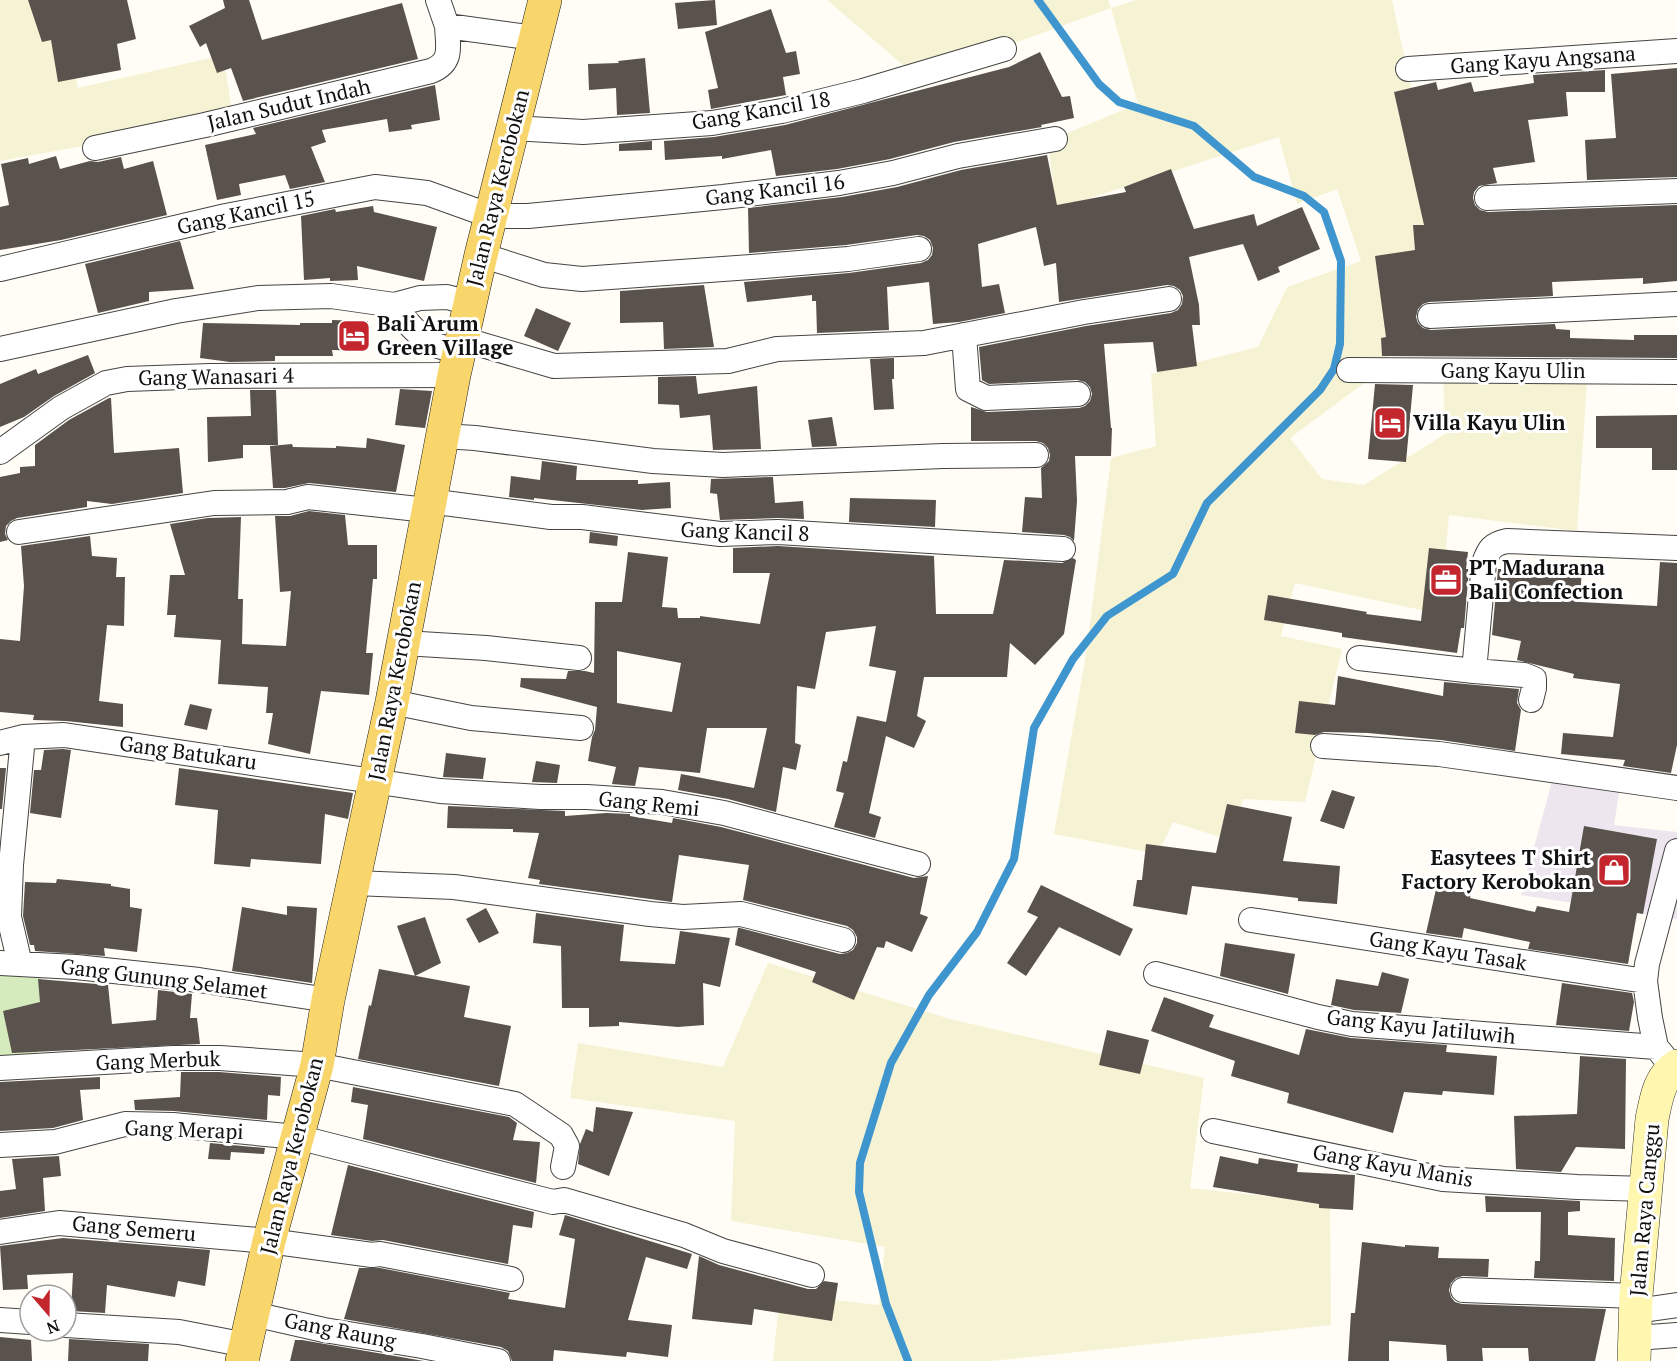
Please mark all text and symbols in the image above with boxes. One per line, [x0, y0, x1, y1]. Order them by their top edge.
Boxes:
street label: Gang Kayu Angsana [1449, 39, 1637, 79]
street label: Jalan Sudut Indah [204, 72, 373, 136]
street label: Gang Kancil 18 [689, 84, 832, 136]
street label: Jalan Raya Kerobokan [459, 86, 535, 289]
street label: Gang Kancil 16 [704, 167, 846, 211]
street label: Gang Kancil 15 [174, 184, 317, 240]
place label: Bali Arum Green Village [377, 309, 514, 361]
hotel icon: Bali Arum Green Village [336, 318, 372, 354]
street label: Gang Kayu Ulin [1441, 356, 1586, 384]
street label: Gang Wanasari 4 [138, 361, 295, 391]
hotel icon: Villa Kayu Ulin [1372, 405, 1408, 441]
place label: Villa Kayu Ulin [1413, 408, 1566, 436]
street label: Gang Kancil 8 [680, 515, 810, 547]
place label: PT Madurana Bali Confection [1469, 553, 1624, 605]
office icon: PT Madurana Bali Confection [1428, 562, 1464, 598]
street label: Jalan Raya Kerobokan [361, 578, 427, 783]
street label: Gang Batukaru [118, 729, 259, 776]
street label: Gang Remi [597, 784, 701, 822]
place label: Easytees T Shirt Factory Kerobokan [1401, 843, 1592, 895]
shop icon: Easytees T Shirt Factory Kerobokan [1596, 852, 1632, 888]
street label: Gang Kayu Tasak [1367, 924, 1529, 976]
street label: Gang Gunung Selamet [59, 951, 270, 1005]
street label: Gang Kayu Jatiluwih [1325, 1002, 1517, 1050]
street label: Gang Merbuk [95, 1044, 221, 1076]
street label: Jalan Raya Kerobokan [253, 1054, 329, 1257]
street label: Gang Merapi [124, 1113, 244, 1145]
street label: Jalan Raya Canggu [1623, 1122, 1666, 1297]
street label: Gang Kayu Manis [1311, 1137, 1476, 1193]
street label: Gang Semeru [71, 1209, 197, 1247]
north arrow [18, 1283, 78, 1343]
street label: Gang Raung [282, 1305, 399, 1355]
text: N [44, 1315, 63, 1340]

